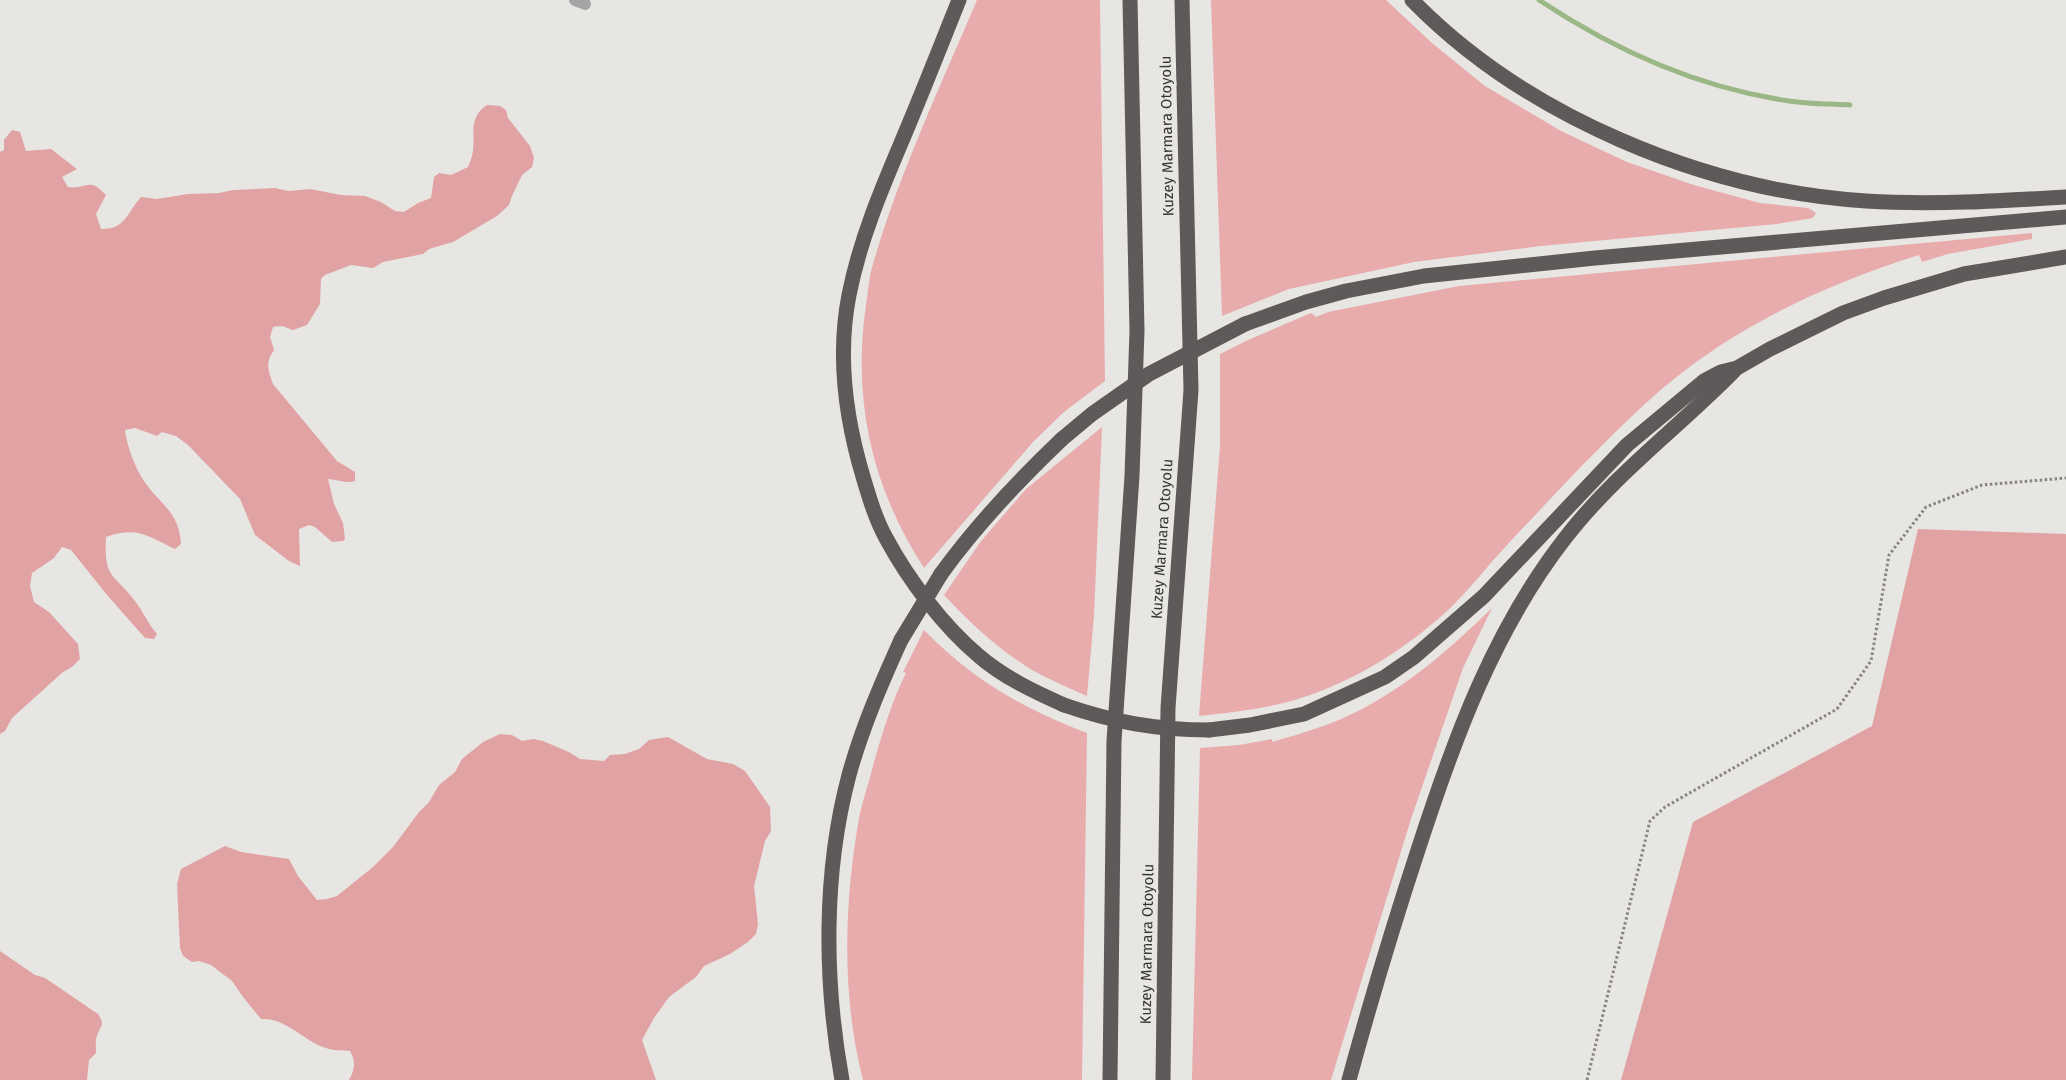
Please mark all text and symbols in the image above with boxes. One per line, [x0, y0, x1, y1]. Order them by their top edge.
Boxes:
street label: Kuzey Marmara Otoyolu [1157, 55, 1177, 217]
street label: Kuzey Marmara Otoyolu [1147, 458, 1177, 620]
street label: Kuzey Marmara Otoyolu [1137, 863, 1157, 1025]

